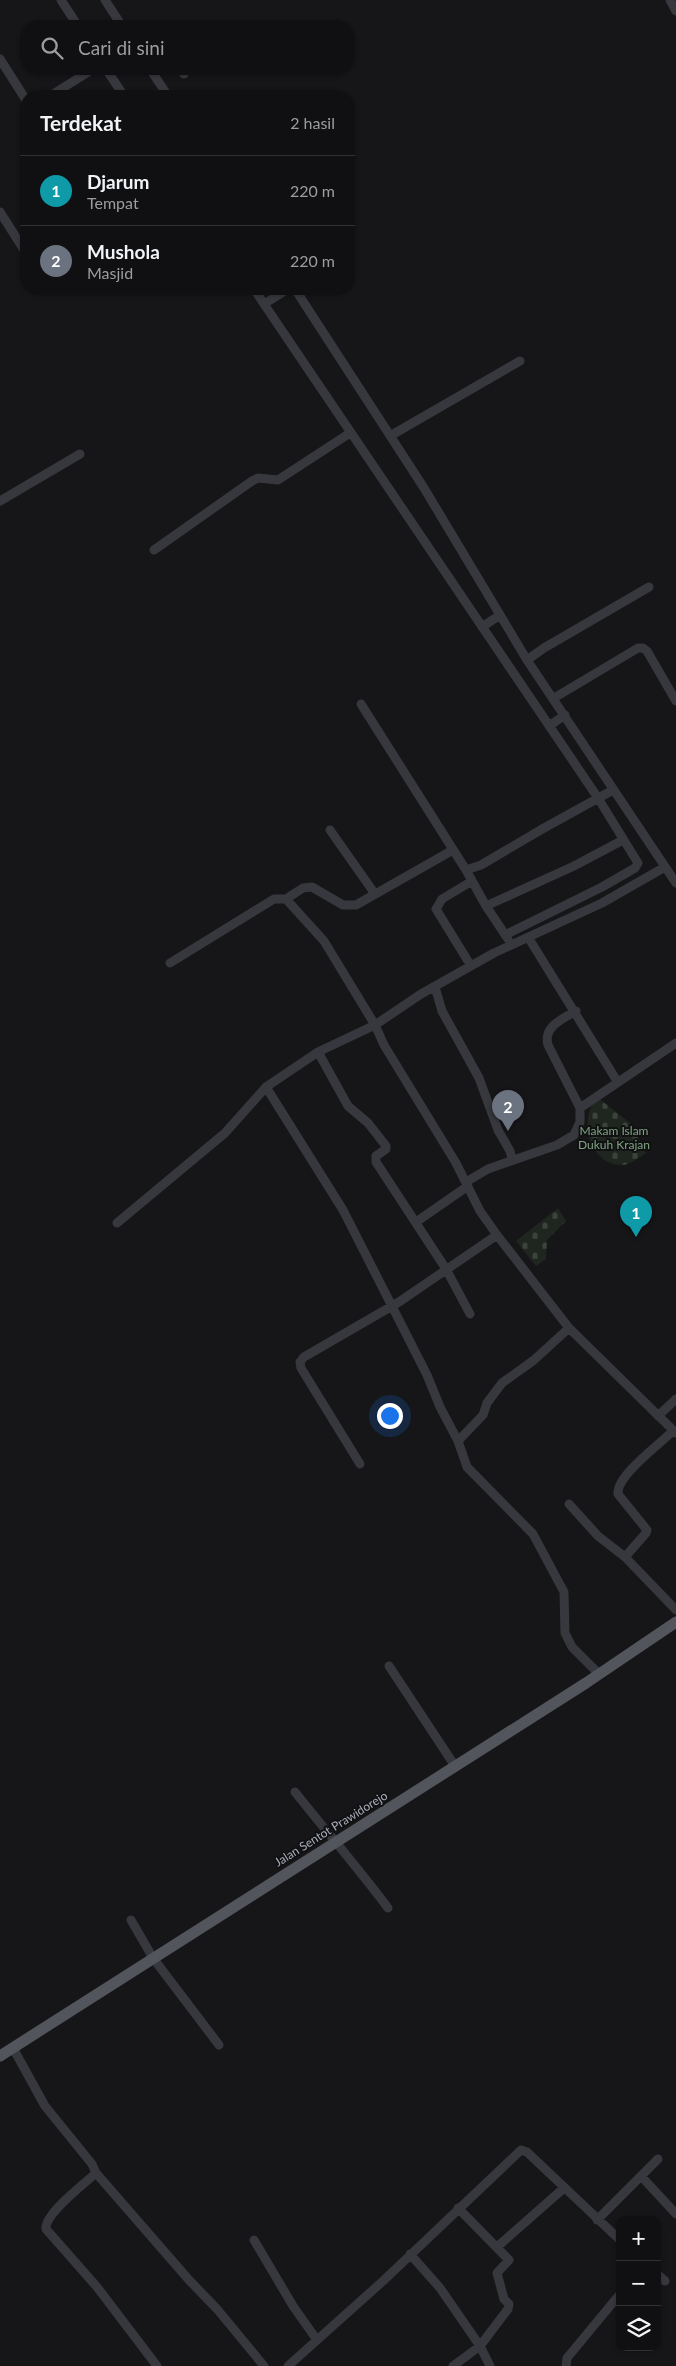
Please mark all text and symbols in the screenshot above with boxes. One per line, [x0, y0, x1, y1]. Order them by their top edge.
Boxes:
search box [20, 20, 355, 75]
icon: search [38, 34, 66, 62]
text: Cari di sini [78, 36, 165, 59]
text: Terdekat [40, 110, 122, 135]
text: 2 hasil [290, 113, 335, 132]
text: Djarum [87, 170, 149, 193]
text: 1 [51, 181, 61, 200]
text: 220 m [290, 181, 335, 200]
text: Tempat [87, 193, 139, 212]
text: Mushola [87, 240, 160, 263]
text: 2 [51, 251, 61, 270]
text: 220 m [290, 251, 335, 270]
text: Masjid [87, 263, 133, 282]
pin: 2 [492, 1090, 524, 1131]
park label: Makam Islam Dukuh Krajan [578, 1123, 650, 1152]
pin: 1 [620, 1196, 652, 1237]
your location [377, 1403, 403, 1429]
street label: Jalan Sentot Prawidorejo [271, 1788, 390, 1869]
map controls [616, 2216, 661, 2351]
button: + [616, 2216, 661, 2261]
button: − [616, 2261, 661, 2306]
button: layers [616, 2306, 661, 2351]

